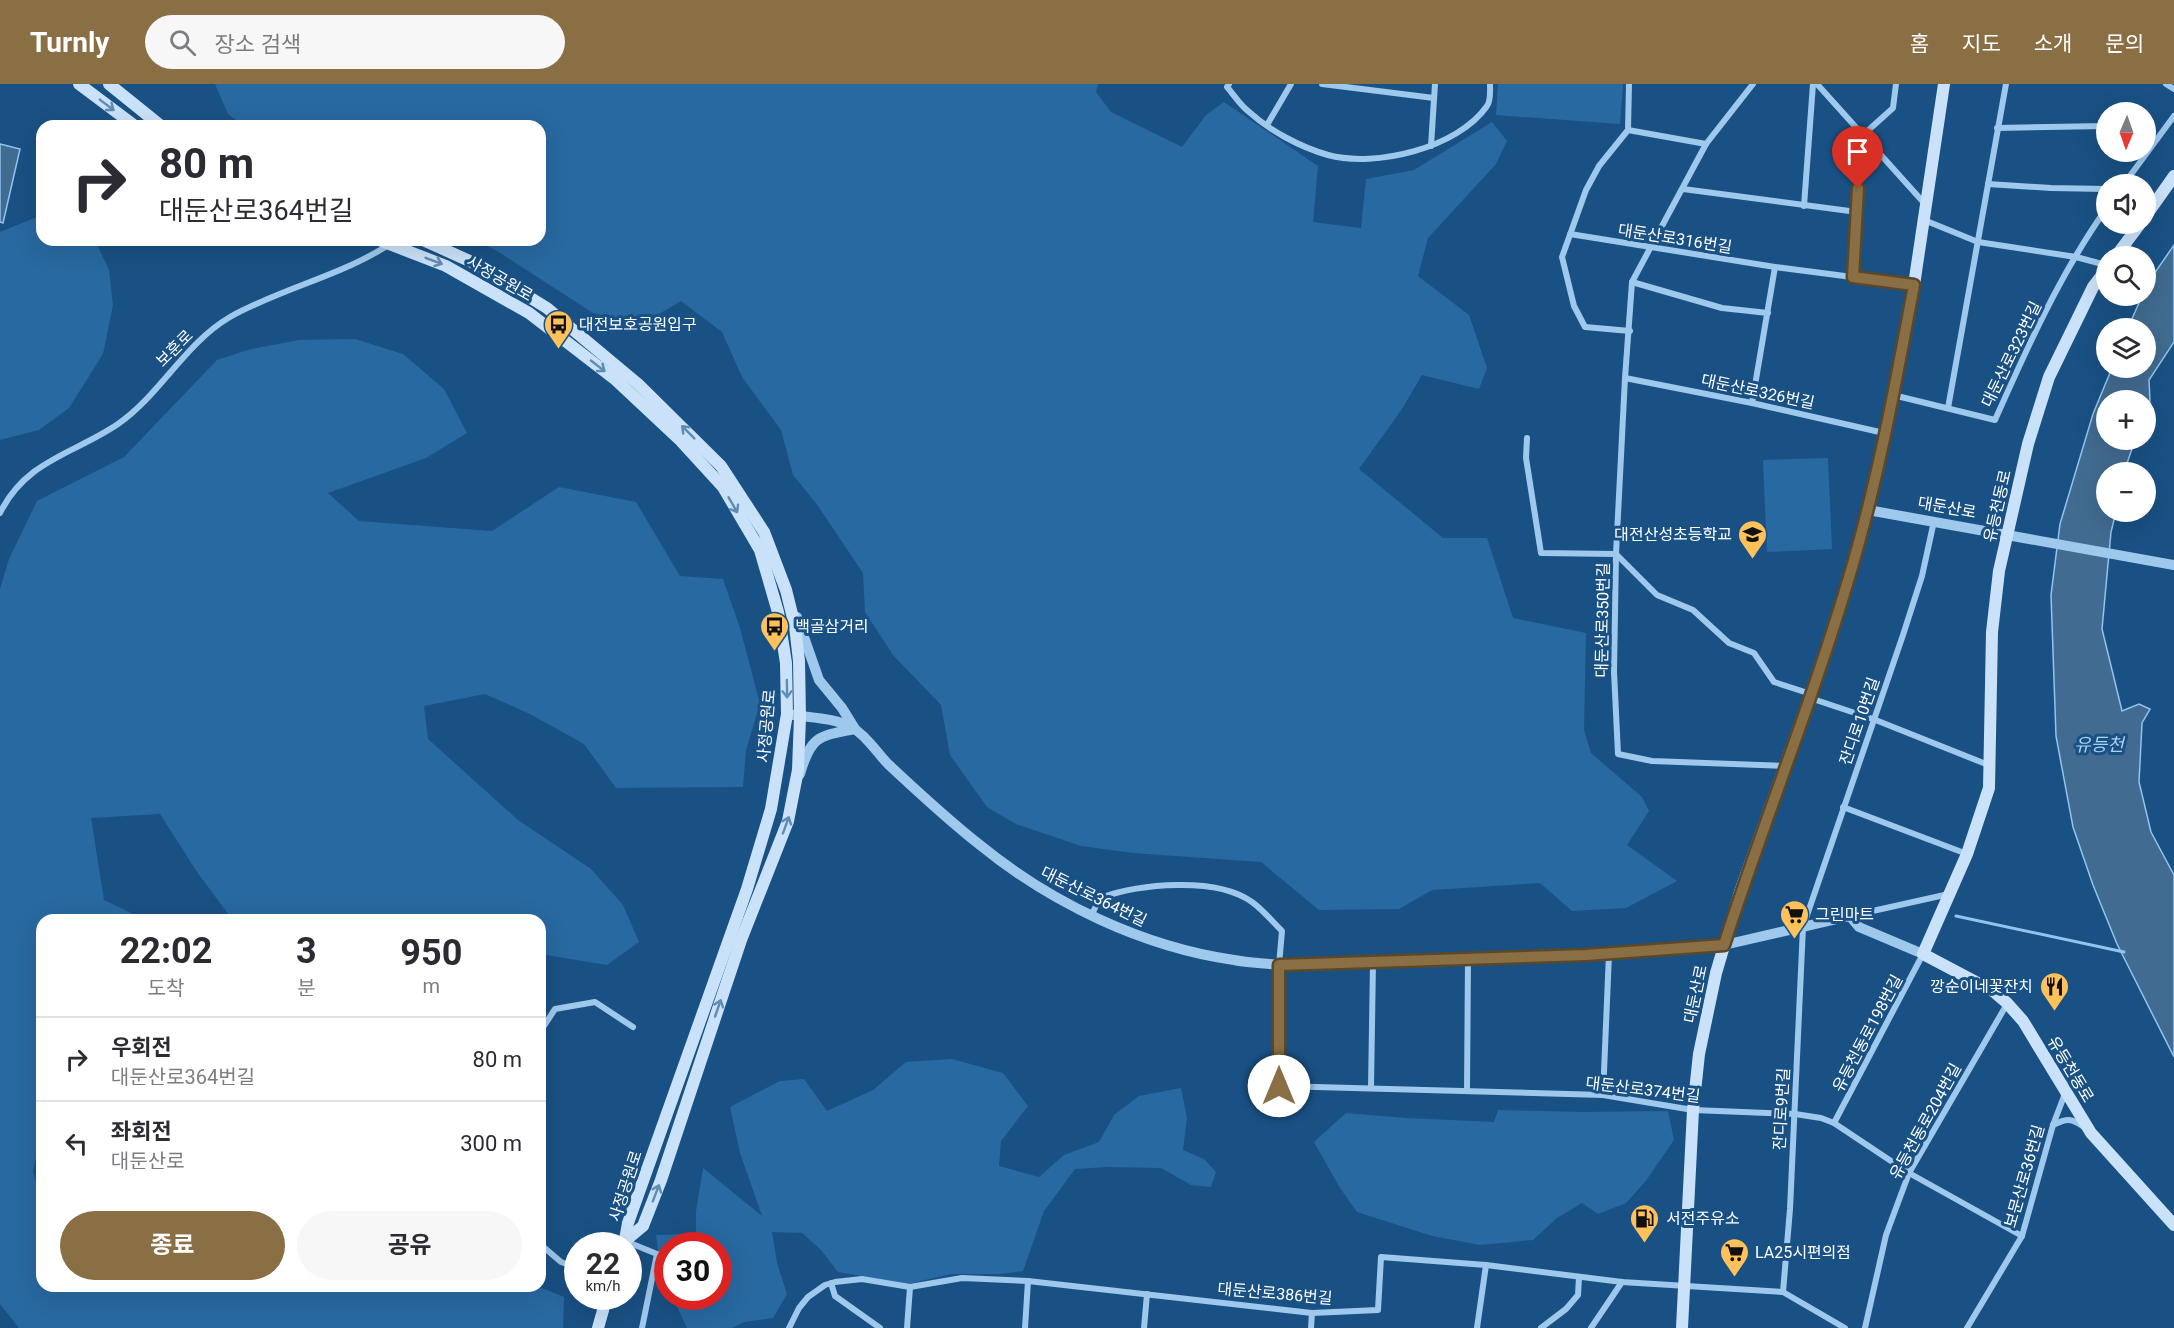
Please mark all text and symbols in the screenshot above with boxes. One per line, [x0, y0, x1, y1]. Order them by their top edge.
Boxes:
search box [145, 15, 565, 69]
text: Turnly [30, 26, 109, 59]
icon: search [166, 26, 199, 59]
text: 장소 검색 [214, 32, 301, 57]
text: 홈 [1910, 32, 1929, 56]
text: 지도 [1962, 32, 2001, 56]
text: 소개 [2034, 32, 2072, 56]
text: 문의 [2105, 32, 2144, 56]
one-way arrow [99, 99, 115, 111]
north arrow [2096, 102, 2156, 162]
map controls [2096, 102, 2156, 522]
pin [1832, 126, 1883, 188]
icon: arrive [1841, 135, 1874, 168]
text: 80 m [159, 139, 254, 188]
icon: right [60, 144, 138, 222]
button: sound [2096, 174, 2156, 234]
text: 대둔산로364번길 [159, 195, 354, 227]
street label: 대둔산로316번길 [1616, 220, 1733, 257]
button: search [2096, 246, 2156, 306]
street label: 사정공원로 [463, 252, 537, 305]
one-way arrow [424, 257, 443, 268]
street label: 대둔산로323번길 [1978, 298, 2045, 410]
bus stop icon: 대전보호공원입구 [542, 308, 574, 350]
place label: 대전보호공원입구 [579, 315, 697, 334]
button: layers [2096, 318, 2156, 378]
street label: 보훈로 [152, 326, 197, 371]
one-way arrow [589, 360, 605, 372]
street label: 대둔산로326번길 [1700, 370, 1816, 413]
button: + [2096, 390, 2156, 450]
one-way arrow [681, 425, 695, 440]
button: − [2096, 462, 2156, 522]
street label: 유등천동로 [1980, 468, 2015, 544]
street label: 대둔산로 [1916, 493, 1978, 522]
one-way arrow [728, 496, 740, 513]
school or university icon: 대전산성초등학교 [1737, 518, 1769, 560]
place label: 대전산성초등학교 [1614, 525, 1732, 544]
street label: 대둔산로350번길 [1592, 562, 1613, 678]
bus stop icon: 백골삼거리 [758, 610, 790, 652]
place label: 백골삼거리 [795, 617, 869, 636]
street label: 잔디로10번길 [1836, 675, 1883, 768]
one-way arrow [781, 679, 792, 699]
street label: 사정공원로 [754, 688, 779, 764]
water label: 유등천 [2074, 734, 2126, 755]
one-way arrow [782, 816, 793, 835]
street label: 대둔산로364번길 [1038, 863, 1150, 930]
supermarket icon: 그린마트 [1778, 898, 1810, 940]
place label: 그린마트 [1815, 905, 1874, 924]
text: 22:02 [120, 930, 212, 972]
text: 3 [296, 930, 317, 972]
text: 950 [400, 932, 462, 974]
street label: 대둔산로 [1680, 963, 1711, 1025]
restaurant icon: 깡순이네꽃잔치 [2038, 970, 2070, 1012]
street label: 유등천동로198번길 [1829, 971, 1906, 1095]
text: m [423, 974, 440, 998]
text: 도착 [148, 976, 184, 1000]
text: 분 [297, 976, 316, 1000]
place label: 깡순이네꽃잔치 [1930, 977, 2033, 996]
one-way arrow [714, 999, 725, 1018]
street label: 유등천동로 [2043, 1033, 2098, 1106]
text: 우회전 [111, 1035, 172, 1060]
icon: right [60, 1043, 93, 1076]
text: 80 m [473, 1047, 522, 1072]
position arrow [1247, 1054, 1311, 1118]
street label: 유등천동로204번길 [1886, 1060, 1965, 1183]
text: 대둔산로364번길 [111, 1065, 255, 1089]
street label: 잔디로9번길 [1770, 1067, 1793, 1151]
street label: 대둔산로374번길 [1585, 1073, 1701, 1106]
text: 좌회전 [111, 1119, 172, 1144]
street label: 보문산로36번길 [2001, 1122, 2048, 1230]
icon: left [60, 1127, 93, 1160]
text: 300 m [460, 1131, 522, 1156]
street label: 사정공원로 [605, 1148, 646, 1224]
text: 대둔산로 [111, 1149, 185, 1173]
one-way arrow [651, 1184, 662, 1203]
fuel station icon: 서전주유소 [1629, 1202, 1661, 1244]
place label: 서전주유소 [1666, 1209, 1740, 1228]
button: 종료 [60, 1211, 285, 1280]
button: 공유 [297, 1211, 522, 1280]
speed limit sign: 30 [654, 1232, 732, 1310]
supermarket icon: LA25시편의점 [1718, 1236, 1750, 1278]
place label: LA25시편의점 [1755, 1243, 1851, 1262]
text: 22 [586, 1246, 620, 1281]
text: km/h [585, 1277, 621, 1295]
street label: 대둔산로386번길 [1217, 1279, 1333, 1308]

